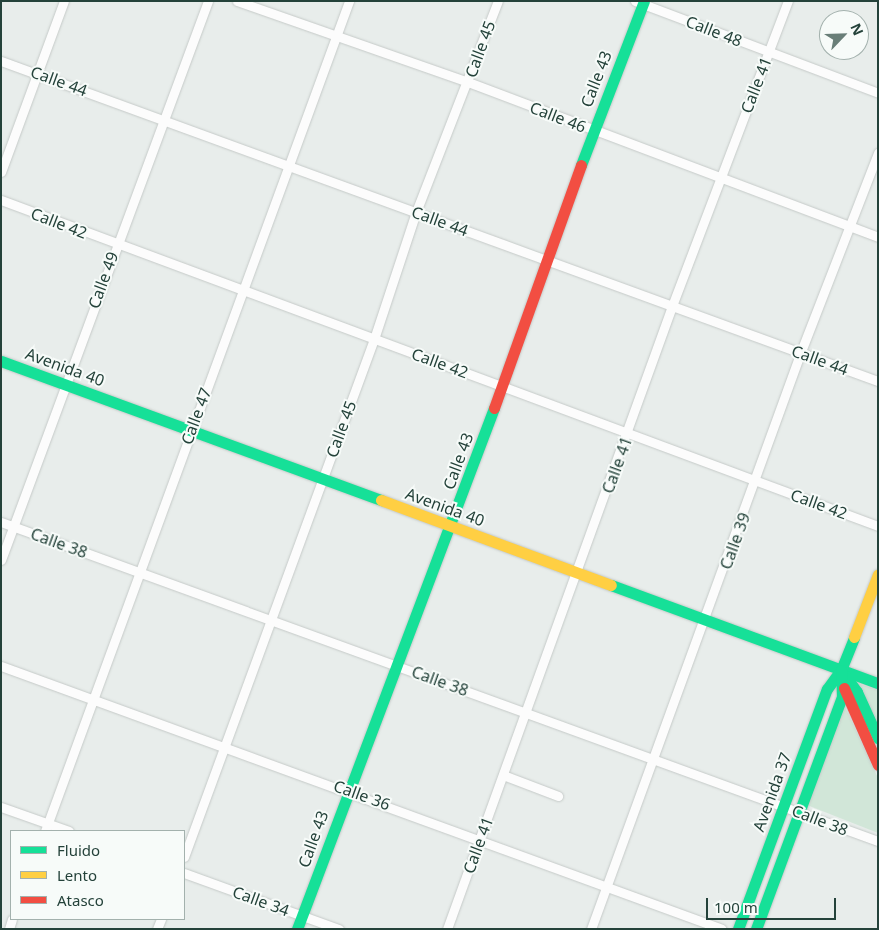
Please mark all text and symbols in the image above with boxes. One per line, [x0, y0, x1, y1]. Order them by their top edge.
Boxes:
north arrow [819, 10, 869, 60]
street label: Calle 48 [683, 11, 745, 51]
street label: Calle 45 [461, 18, 499, 80]
text: N [846, 20, 868, 38]
street label: Calle 43 [576, 48, 616, 110]
street label: Calle 41 [736, 54, 776, 116]
street label: Calle 44 [28, 62, 90, 100]
street label: Calle 46 [527, 97, 589, 137]
street label: Calle 44 [409, 202, 471, 240]
street label: Calle 42 [28, 203, 90, 243]
street label: Calle 49 [84, 249, 122, 311]
street label: Calle 44 [789, 341, 851, 379]
street label: Avenida 40 [23, 344, 107, 390]
street label: Calle 42 [409, 344, 471, 382]
street label: Calle 47 [177, 385, 215, 447]
street label: Calle 45 [322, 398, 360, 460]
street label: Calle 43 [439, 430, 477, 492]
street label: Calle 41 [598, 434, 636, 496]
street label: Avenida 40 [403, 484, 487, 530]
street label: Calle 42 [788, 485, 850, 523]
street label: Calle 39 [716, 510, 754, 572]
street label: Calle 38 [28, 524, 90, 562]
street label: Calle 38 [409, 662, 471, 700]
street label: Avenida 37 [749, 750, 795, 834]
street label: Calle 36 [331, 776, 393, 814]
street label: Calle 38 [789, 800, 851, 840]
street label: Calle 43 [294, 808, 332, 870]
street label: Calle 41 [459, 814, 497, 876]
legend [10, 830, 185, 920]
text: Fluido [57, 840, 100, 860]
text: Lento [57, 865, 97, 885]
street label: Calle 34 [230, 882, 292, 920]
scale bar [709, 888, 839, 920]
text: Atasco [57, 890, 104, 910]
text: 100 m [714, 897, 758, 917]

